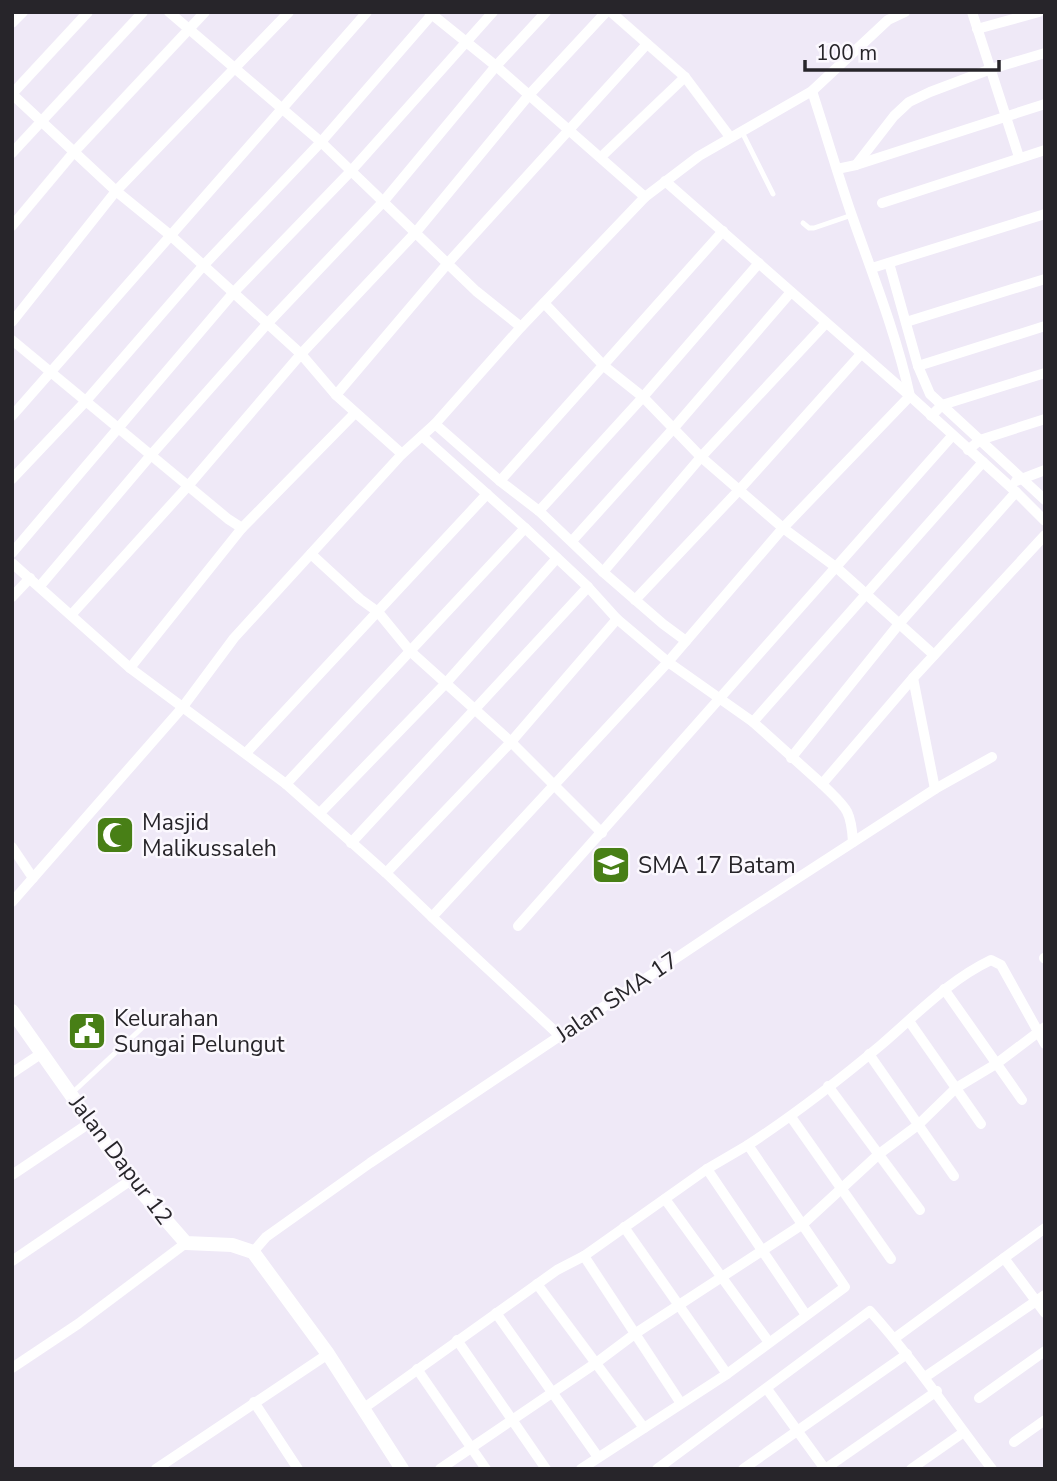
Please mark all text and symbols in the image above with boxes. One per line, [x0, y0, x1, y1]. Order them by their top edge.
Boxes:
scale bar [805, 28, 999, 72]
text: 100 m [816, 39, 877, 67]
place label: Masjid Malikussaleh [142, 807, 277, 864]
mosque icon: Masjid Malikussaleh [94, 814, 136, 856]
school or university icon: SMA 17 Batam [590, 844, 632, 886]
place label: SMA 17 Batam [638, 850, 796, 881]
street label: Jalan SMA 17 [549, 945, 684, 1050]
place label: Kelurahan Sungai Pelungut [114, 1003, 285, 1060]
public building icon: Kelurahan Sungai Pelungut [66, 1010, 108, 1052]
street label: Jalan Dapur 12 [61, 1088, 180, 1231]

